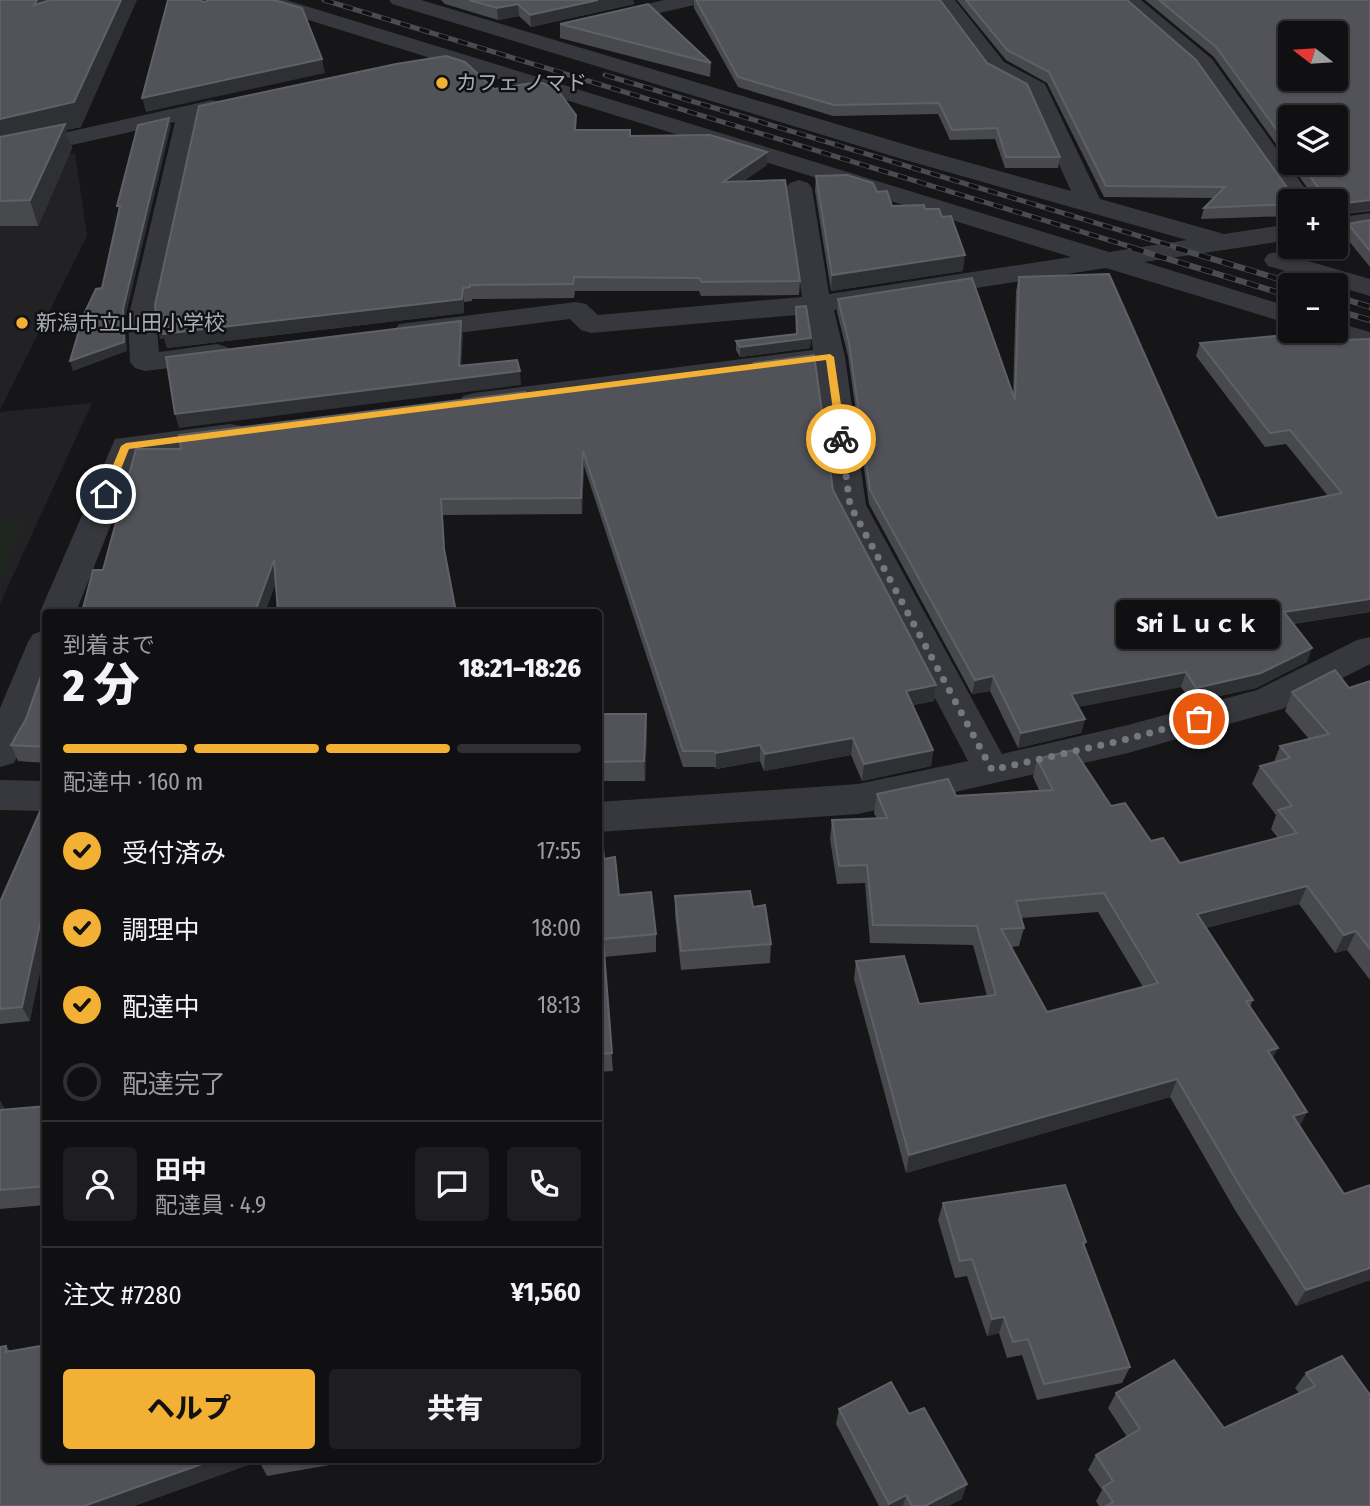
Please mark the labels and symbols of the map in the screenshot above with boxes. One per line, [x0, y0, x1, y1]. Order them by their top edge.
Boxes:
north arrow [1278, 21, 1348, 91]
place label: カフェ ノマド [456, 70, 587, 96]
marker: カフェ ノマド [434, 75, 450, 91]
place label: 新潟市立山田小学校 [36, 310, 225, 336]
marker: 新潟市立山田小学校 [14, 315, 30, 331]
courier [806, 404, 876, 474]
pin [76, 464, 136, 524]
callout: Sri Ｌｕｃｋ [1117, 600, 1281, 649]
pin [1169, 689, 1229, 749]

